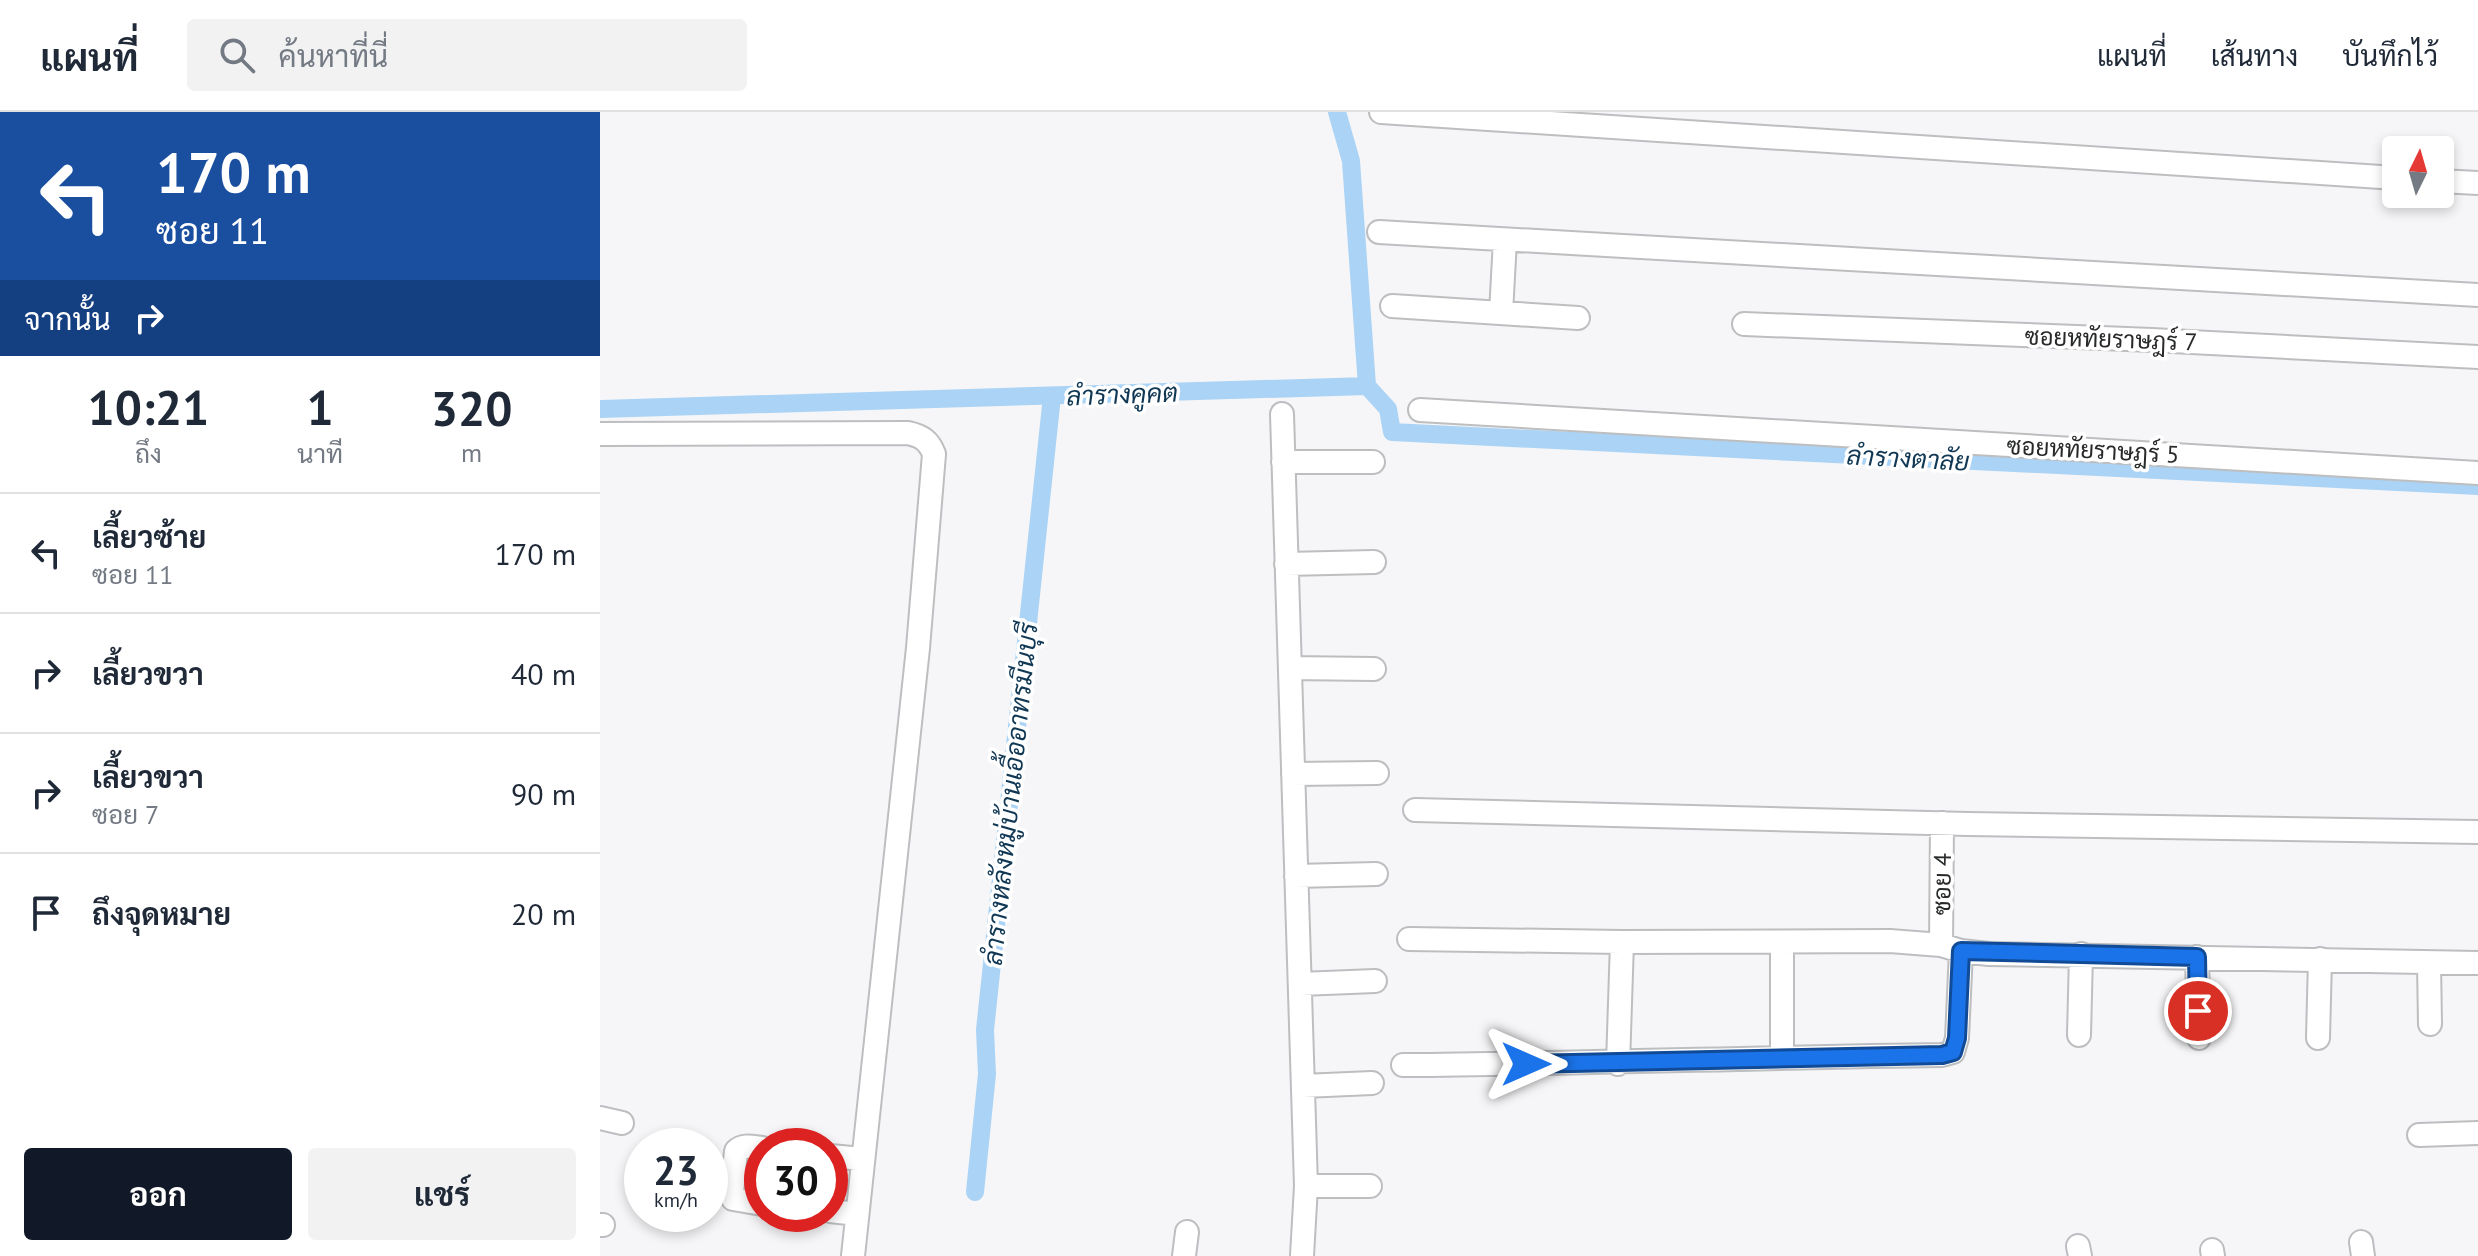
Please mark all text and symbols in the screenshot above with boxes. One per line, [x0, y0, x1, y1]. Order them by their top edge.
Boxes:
search box [187, 19, 747, 91]
text: แผนที่ [40, 32, 139, 81]
icon: search [215, 33, 259, 77]
text: ค้นหาที่นี่ [279, 36, 388, 75]
text: แผนที่ [2097, 37, 2167, 74]
text: เส้นทาง [2211, 37, 2298, 74]
text: บันทึกไว้ [2342, 37, 2438, 74]
text: 170 m [156, 136, 311, 208]
north arrow [2382, 136, 2454, 208]
map controls [2382, 136, 2454, 208]
icon: left [24, 144, 128, 248]
text: ซอย 11 [156, 207, 269, 254]
icon: right [127, 296, 171, 340]
text: จากนั้น [24, 299, 111, 338]
street label: ซอยหทัยราษฎร์ 7 [2024, 320, 2198, 359]
text: 10:21 [88, 376, 209, 438]
text: 1 [306, 376, 334, 438]
water label: ลำรางคูคต [1066, 376, 1179, 414]
text: 320 [431, 377, 512, 439]
street label: ซอยหทัยราษฎร์ 5 [2006, 430, 2180, 471]
text: m [461, 436, 482, 469]
text: ถึง [135, 437, 162, 470]
text: นาที [297, 437, 343, 470]
water label: ลำรางตาลัย [1846, 438, 1970, 478]
text: เลี้ยวซ้าย [92, 517, 206, 556]
icon: left [24, 531, 68, 575]
text: 170 m [495, 534, 576, 573]
text: ซอย 11 [92, 558, 173, 591]
water label: ลำรางหลังหมู่บ้านเอื้ออาทรมีนบุรี [970, 618, 1047, 967]
icon: right [24, 651, 68, 695]
text: เลี้ยวขวา [92, 654, 204, 693]
text: 40 m [511, 654, 576, 693]
text: เลี้ยวขวา [92, 757, 204, 796]
icon: right [24, 771, 68, 815]
text: 90 m [511, 774, 576, 813]
text: ซอย 7 [92, 798, 159, 831]
street label: ซอย 4 [1926, 853, 1958, 915]
icon: arrive [24, 891, 68, 935]
text: ถึงจุดหมาย [92, 894, 231, 933]
text: 20 m [511, 894, 576, 933]
pin [2164, 977, 2232, 1045]
icon: arrive [2176, 989, 2220, 1033]
position arrow [1484, 1022, 1568, 1106]
speed limit sign: 30 [744, 1128, 848, 1232]
text: 23 [653, 1144, 699, 1196]
button: ออก [24, 1148, 292, 1240]
button: แชร์ [308, 1148, 576, 1240]
text: km/h [654, 1187, 698, 1213]

